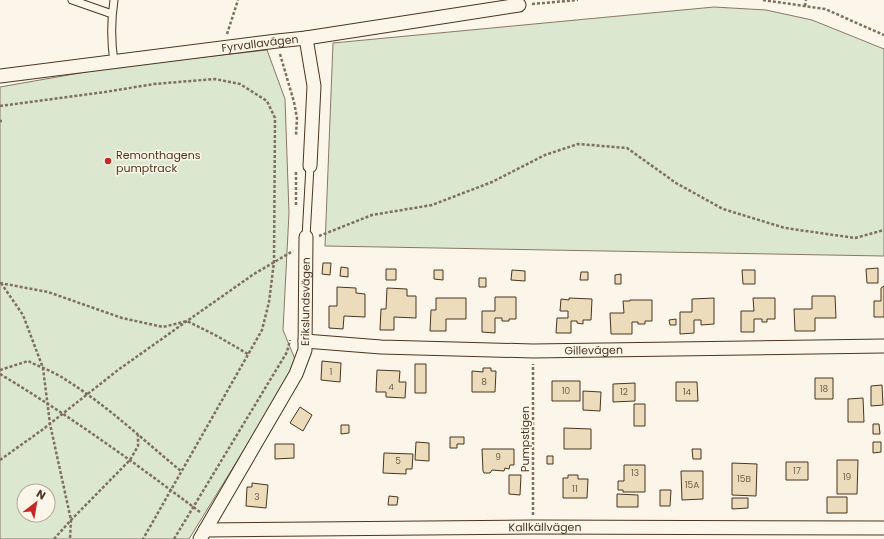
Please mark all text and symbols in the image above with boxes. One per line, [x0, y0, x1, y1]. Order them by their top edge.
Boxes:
street label: Fyrvallavägen [221, 31, 299, 56]
place label: Remonthagens pumptrack [116, 147, 201, 176]
marker: Remonthagens pumptrack [103, 156, 113, 166]
street label: Erikslundsvägen [297, 257, 314, 346]
street label: Gillevägen [564, 342, 623, 359]
house number: 1 [330, 366, 333, 378]
house number: 8 [481, 376, 487, 388]
house number: 4 [388, 381, 394, 393]
house number: 18 [820, 383, 829, 395]
house number: 10 [562, 385, 571, 397]
house number: 12 [620, 386, 628, 398]
house number: 14 [683, 386, 692, 398]
street label: Pumpstigen [517, 406, 533, 472]
house number: 9 [495, 451, 501, 463]
house number: 5 [395, 455, 401, 467]
house number: 17 [793, 465, 801, 477]
house number: 13 [631, 467, 639, 479]
house number: 19 [843, 471, 852, 483]
house number: 15B [737, 473, 752, 485]
house number: 15A [685, 479, 699, 491]
north arrow [16, 483, 56, 523]
house number: 11 [572, 483, 578, 495]
text: N [33, 485, 49, 503]
house number: 3 [254, 491, 260, 503]
street label: Kallkällvägen [508, 519, 581, 535]

